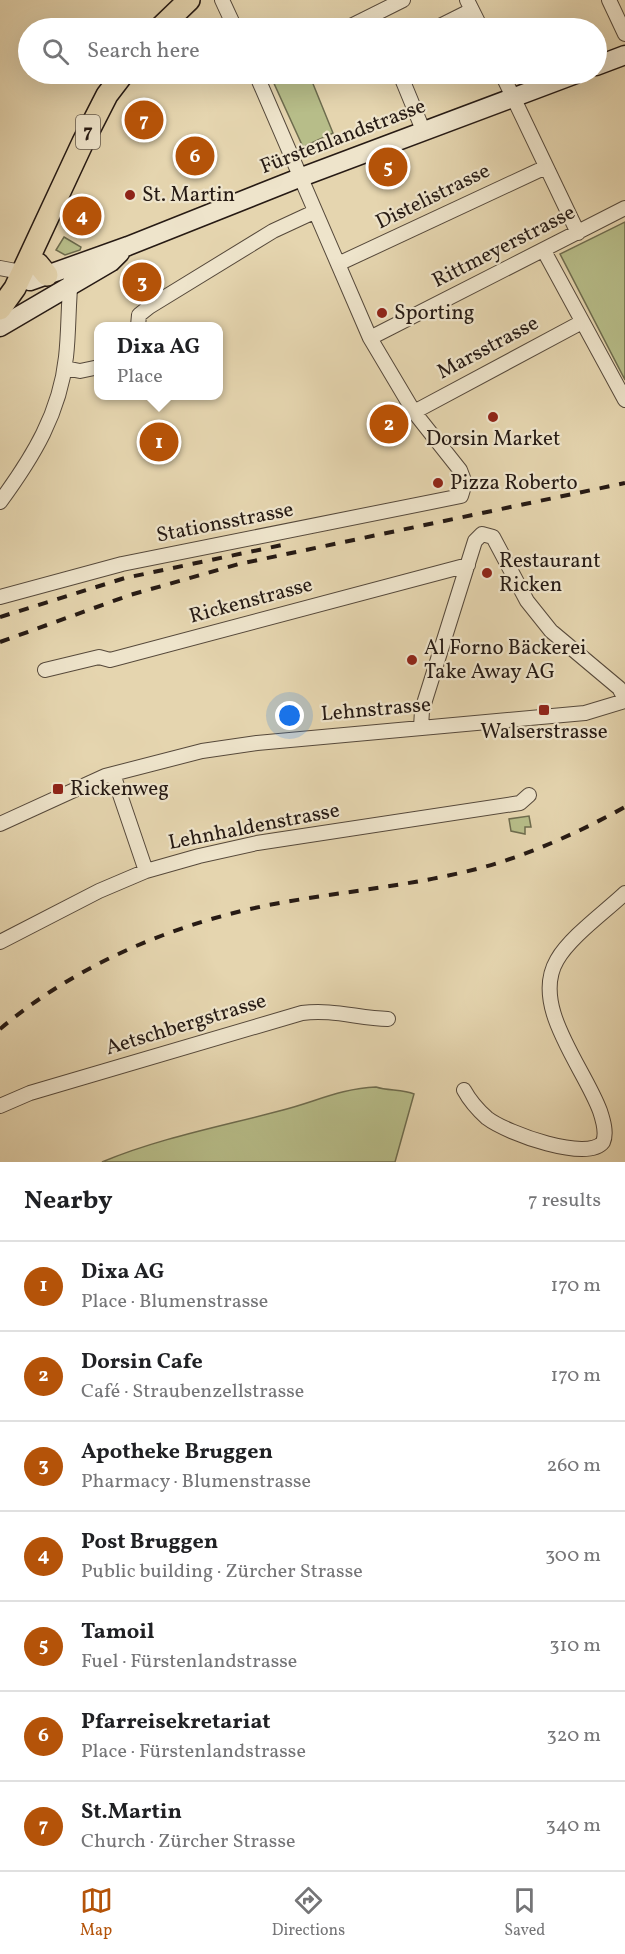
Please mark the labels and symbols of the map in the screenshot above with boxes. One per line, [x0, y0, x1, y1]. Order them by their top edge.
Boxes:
street label: Fürstenlandstrasse [256, 92, 430, 182]
pin: 7 [124, 98, 164, 142]
road number: 7 [76, 115, 100, 149]
pin: 6 [176, 134, 214, 178]
pin: 5 [368, 144, 408, 190]
street label: Distelistrasse [371, 157, 495, 237]
place label: St. Martin [142, 181, 235, 210]
marker: St. Martin [123, 188, 137, 202]
pin: 4 [62, 194, 101, 238]
street label: Rittmeyerstrasse [427, 198, 581, 296]
pin: 3 [122, 260, 162, 304]
place label: Sporting [394, 299, 475, 328]
marker: Sporting [375, 306, 389, 320]
street label: Marsstrasse [432, 309, 544, 387]
pin: 2 [370, 402, 408, 446]
marker: Dorsin Market [486, 410, 500, 424]
pin: 1 [140, 420, 178, 464]
place label: Dorsin Market [426, 425, 560, 454]
place label: Pizza Roberto [450, 469, 578, 498]
marker: Pizza Roberto [431, 476, 445, 490]
street label: Stationsstrasse [154, 495, 296, 550]
place label: Restaurant Ricken [499, 547, 601, 600]
marker: Restaurant Ricken [480, 566, 494, 580]
street label: Rickenstrasse [186, 571, 316, 631]
place label: Al Forno Bäckerei Take Away AG [424, 634, 586, 687]
marker: Al Forno Bäckerei Take Away AG [405, 653, 419, 667]
street label: Lehnstrasse [320, 691, 432, 729]
your location [275, 701, 304, 730]
marker: Walserstrasse [537, 703, 551, 717]
place label: Walserstrasse [480, 718, 608, 747]
place label: Rickenweg [70, 775, 169, 804]
marker: Rickenweg [51, 782, 65, 796]
street label: Lehnhaldenstrasse [166, 796, 342, 858]
street label: Aetschbergstrasse [102, 987, 270, 1063]

